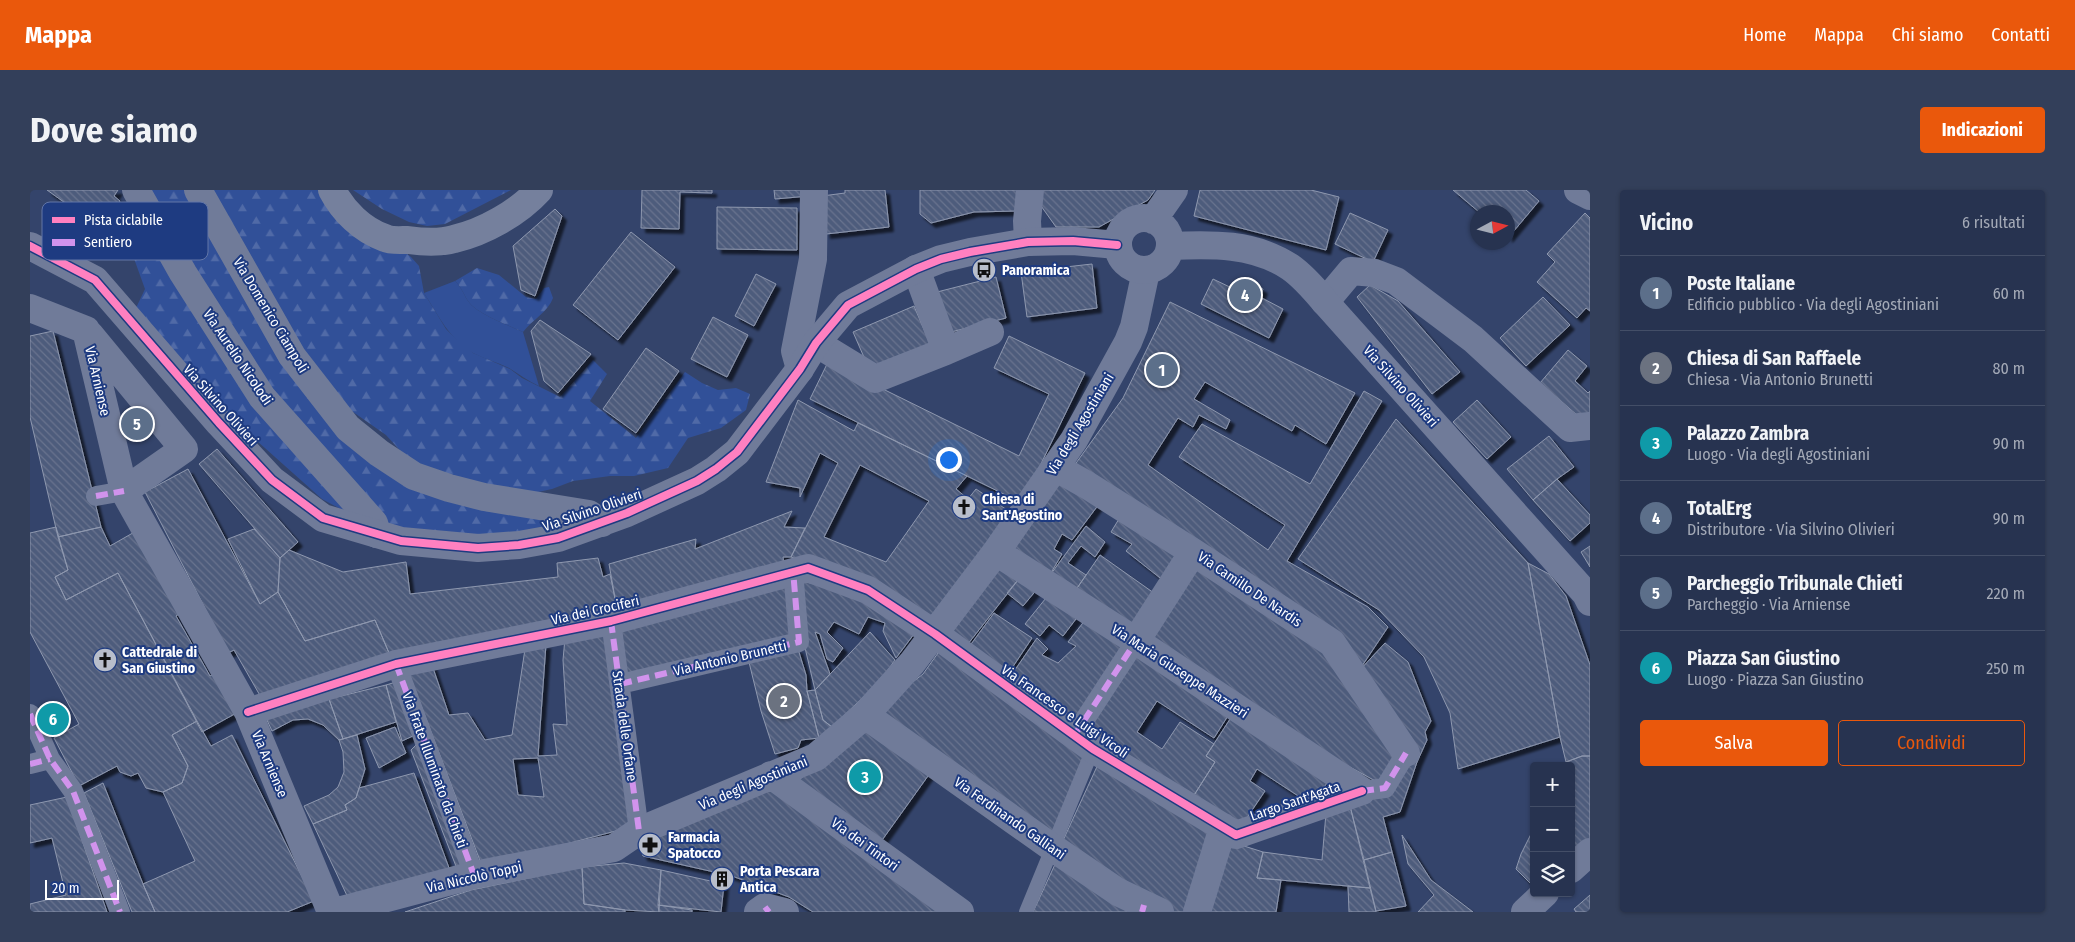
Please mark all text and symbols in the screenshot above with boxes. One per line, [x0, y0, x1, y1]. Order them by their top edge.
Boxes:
text: Mappa [25, 21, 92, 49]
text: Home [1743, 24, 1786, 46]
text: Mappa [1814, 24, 1864, 46]
text: Chi siamo [1892, 24, 1963, 46]
text: Contatti [1991, 24, 2050, 46]
button: Indicazioni [1920, 107, 2045, 153]
text: Dove siamo [30, 109, 198, 151]
legend [42, 202, 208, 260]
north arrow [1470, 205, 1515, 250]
text: Vicino [1640, 210, 1693, 236]
text: Pista ciclabile [84, 212, 163, 229]
text: 6 risultati [1962, 213, 2025, 232]
text: Sentiero [84, 234, 132, 251]
street label: Via Domenico Ciampoli [229, 254, 312, 376]
bus stop icon: Panoramica [971, 257, 997, 283]
place label: Panoramica [1002, 262, 1070, 279]
text: Poste Italiane [1687, 272, 1795, 295]
pin: 4 [1229, 276, 1261, 314]
text: 1 [1653, 284, 1659, 303]
text: 60 m [1993, 284, 2025, 303]
text: Edificio pubblico · Via degli Agostiniani [1687, 295, 1939, 314]
street label: Via Aurelio Nicolodi [199, 306, 276, 408]
street label: Via Silvino Olivieri [1360, 342, 1442, 431]
street label: Via Arniense [81, 345, 114, 418]
text: Chiesa di San Raffaele [1687, 347, 1861, 370]
pin: 1 [1146, 351, 1178, 389]
text: 2 [1652, 359, 1660, 378]
text: 80 m [1993, 359, 2025, 378]
street label: Via Silvino Olivieri [180, 361, 262, 450]
street label: Via degli Agostiniani [1043, 370, 1118, 478]
text: Chiesa · Via Antonio Brunetti [1687, 370, 1873, 389]
pin: 5 [121, 405, 153, 443]
text: Palazzo Zambra [1687, 422, 1809, 445]
text: 3 [1652, 434, 1660, 453]
text: 90 m [1993, 434, 2025, 453]
text: Luogo · Via degli Agostiniani [1687, 445, 1870, 464]
your location [936, 447, 962, 473]
street label: Via Silvino Olivieri [540, 486, 644, 535]
place label: Chiesa di Sant'Agostino [982, 491, 1063, 524]
church icon: Chiesa di Sant'Agostino [951, 494, 977, 520]
text: TotalErg [1687, 497, 1751, 520]
text: 4 [1652, 509, 1660, 528]
text: 90 m [1993, 509, 2025, 528]
text: Distributore · Via Silvino Olivieri [1687, 520, 1895, 539]
street label: Via Camillo De Nardis [1194, 548, 1305, 631]
text: Parcheggio Tribunale Chieti [1687, 572, 1903, 595]
text: 5 [1652, 584, 1660, 603]
text: 220 m [1986, 584, 2025, 603]
street label: Via dei Crociferi [549, 592, 641, 629]
text: Parcheggio · Via Arniense [1687, 595, 1850, 614]
street label: Via Maria Giuseppe Mazzieri [1108, 621, 1251, 722]
street label: Via Antonio Brunetti [672, 637, 788, 680]
place label: Cattedrale di San Giustino [122, 644, 197, 677]
church icon: Cattedrale di San Giustino [92, 647, 118, 673]
text: Piazza San Giustino [1687, 647, 1840, 670]
text: 6 [1652, 659, 1660, 678]
text: 250 m [1986, 659, 2025, 678]
street label: Via Francesco e Luigi Vicoli [998, 661, 1132, 762]
street label: Strada delle Orfane [608, 670, 641, 782]
text: Luogo · Piazza San Giustino [1687, 670, 1864, 689]
pin: 2 [768, 682, 800, 720]
street label: Via Frate Illuminato da Chieti [398, 690, 471, 851]
pin: 6 [37, 700, 69, 738]
button: Salva [1640, 720, 1828, 766]
button: Condividi [1838, 720, 2025, 766]
street label: Via Arniense [248, 728, 291, 800]
street label: Via degli Agostiniani [696, 753, 810, 814]
pin: 3 [849, 758, 881, 796]
map controls [1530, 762, 1575, 897]
button: + [1530, 762, 1575, 807]
street label: Via Ferdinando Galliani [951, 774, 1069, 863]
street label: Largo Sant'Agata [1248, 778, 1343, 825]
button: − [1530, 807, 1575, 852]
street label: Via dei Tintori [828, 814, 902, 875]
place label: Farmacia Spatocco [668, 829, 722, 862]
pharmacy icon: Farmacia Spatocco [637, 832, 663, 858]
button: layers [1530, 852, 1575, 897]
street label: Via Niccolò Toppi [425, 858, 523, 897]
place label: Porta Pescara Antica [739, 863, 820, 896]
building icon: Porta Pescara Antica [709, 866, 735, 892]
scale bar [45, 877, 119, 900]
text: 20 m [52, 880, 80, 897]

